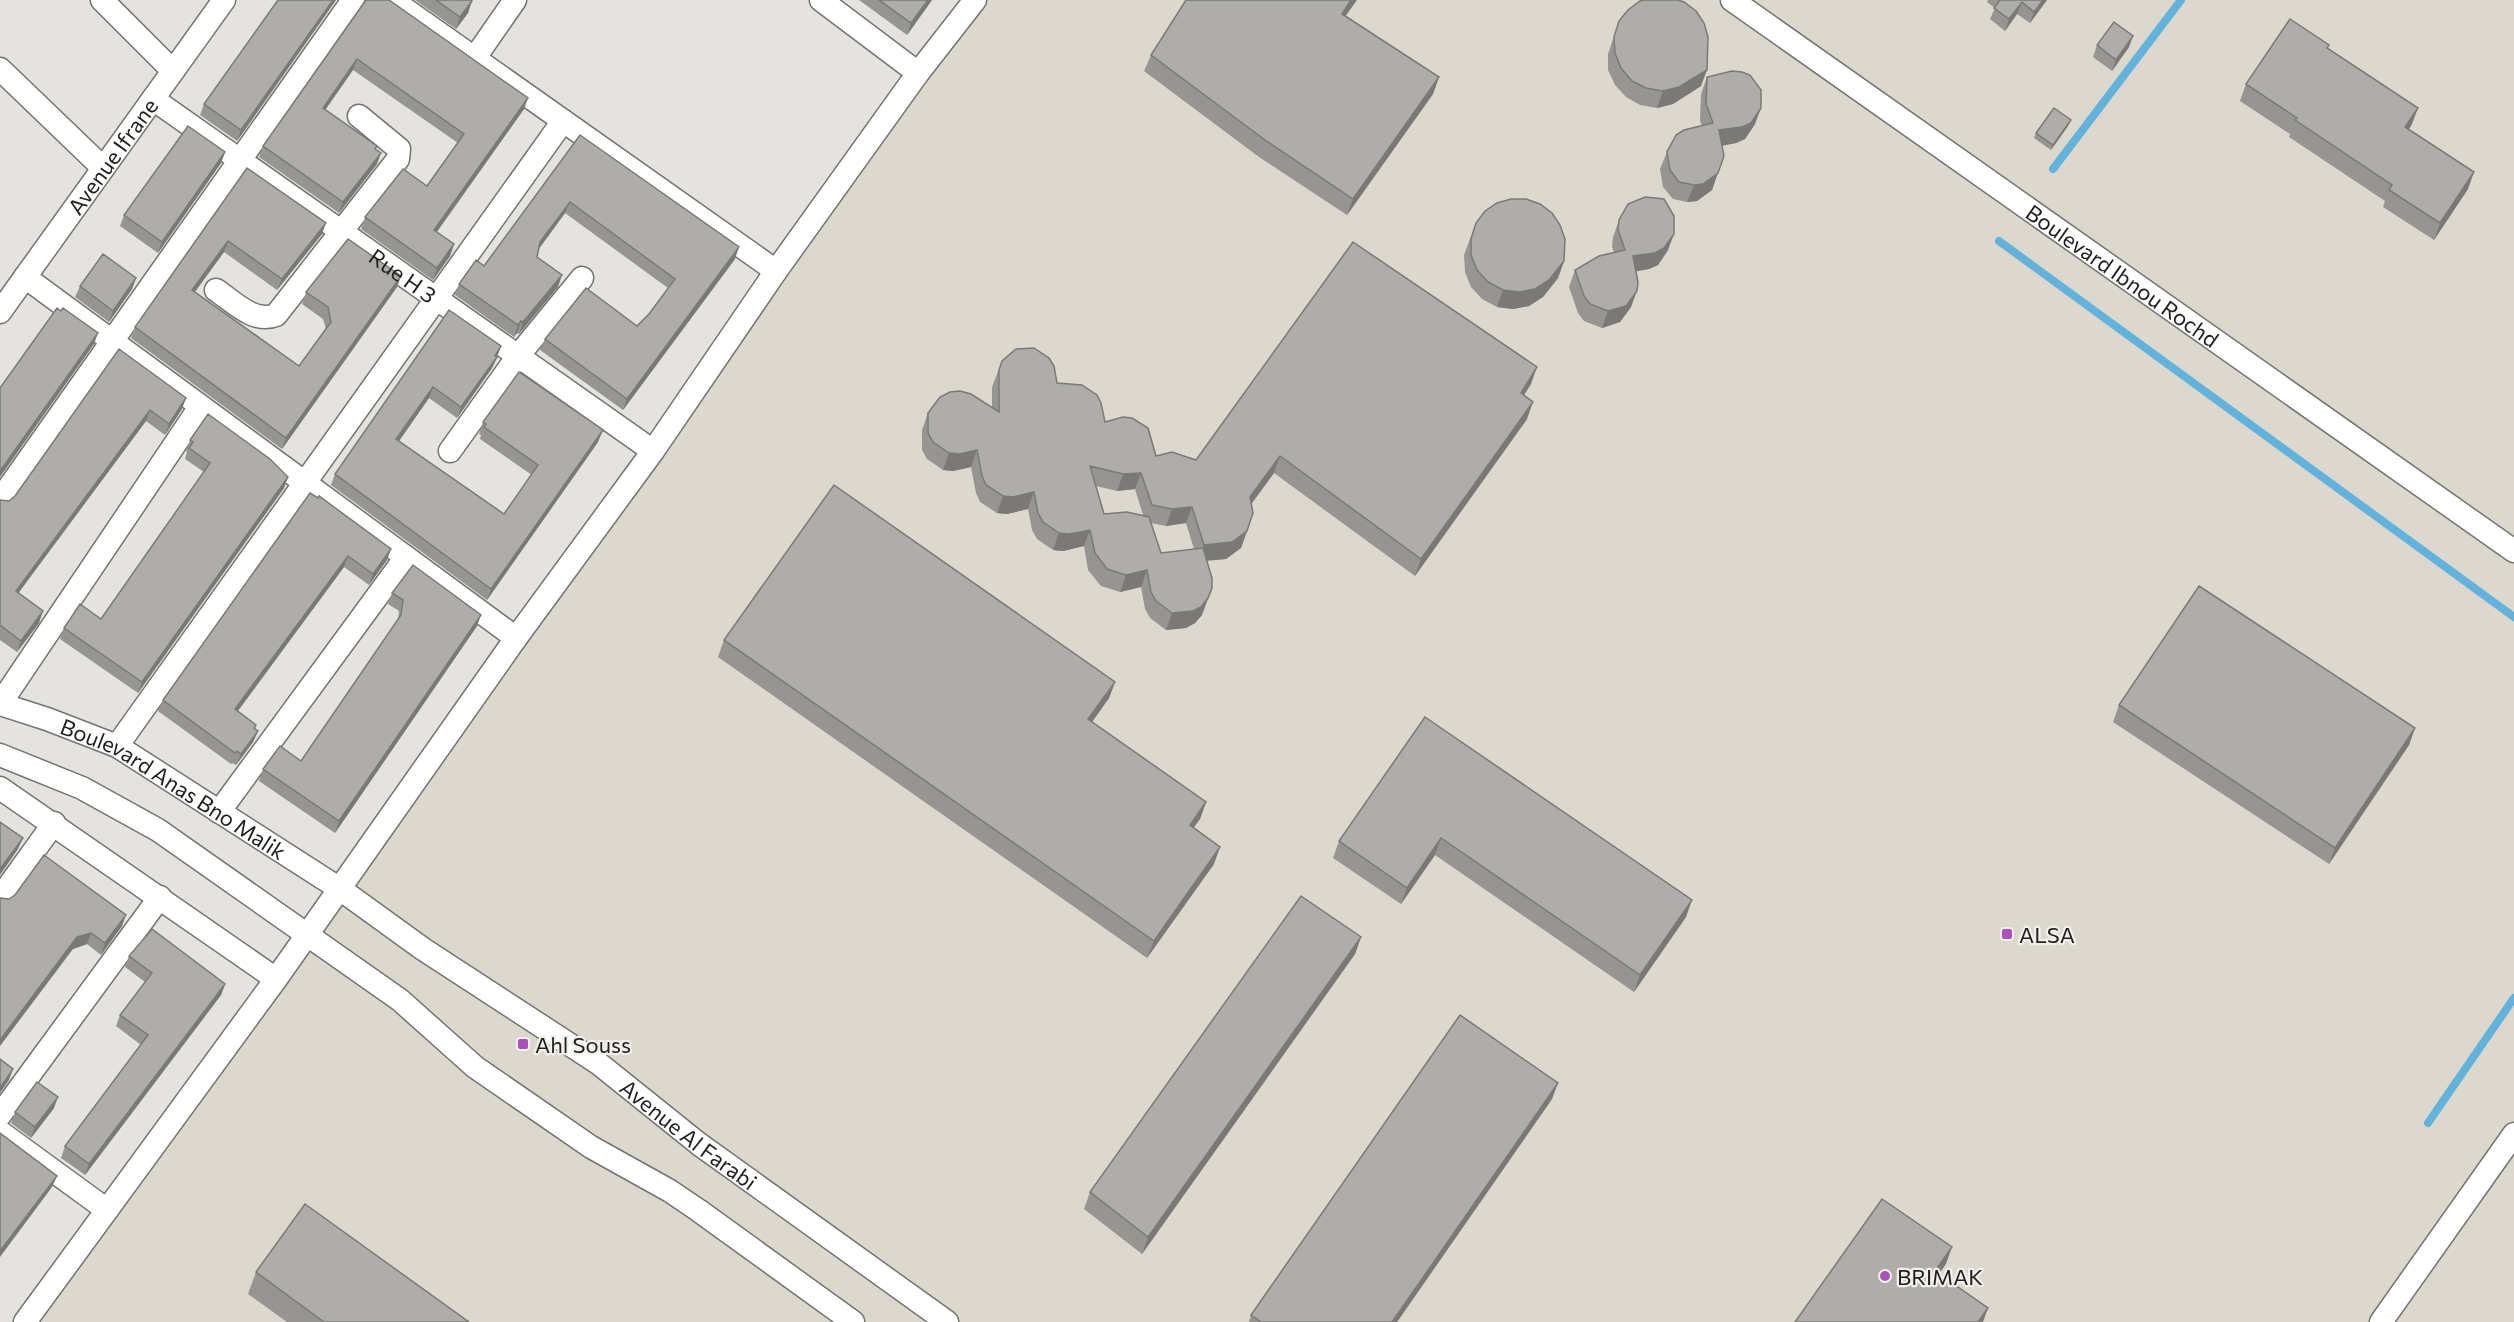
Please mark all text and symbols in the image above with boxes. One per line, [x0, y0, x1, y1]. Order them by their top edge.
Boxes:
street label: Avenue Ifrane [61, 93, 163, 219]
street label: Boulevard Ibnou Rochd [2021, 198, 2224, 352]
street label: Rue H 3 [364, 242, 442, 308]
street label: Boulevard Anas Bno Malik [57, 712, 291, 865]
place label: ALSA [2019, 921, 2075, 948]
marker: ALSA [2000, 927, 2014, 941]
place label: Ahl Souss [535, 1031, 631, 1058]
marker: Ahl Souss [516, 1037, 530, 1051]
street label: Avenue Al Farabi [615, 1073, 762, 1195]
place label: BRIMAK [1897, 1263, 1983, 1290]
marker: BRIMAK [1878, 1269, 1892, 1283]

